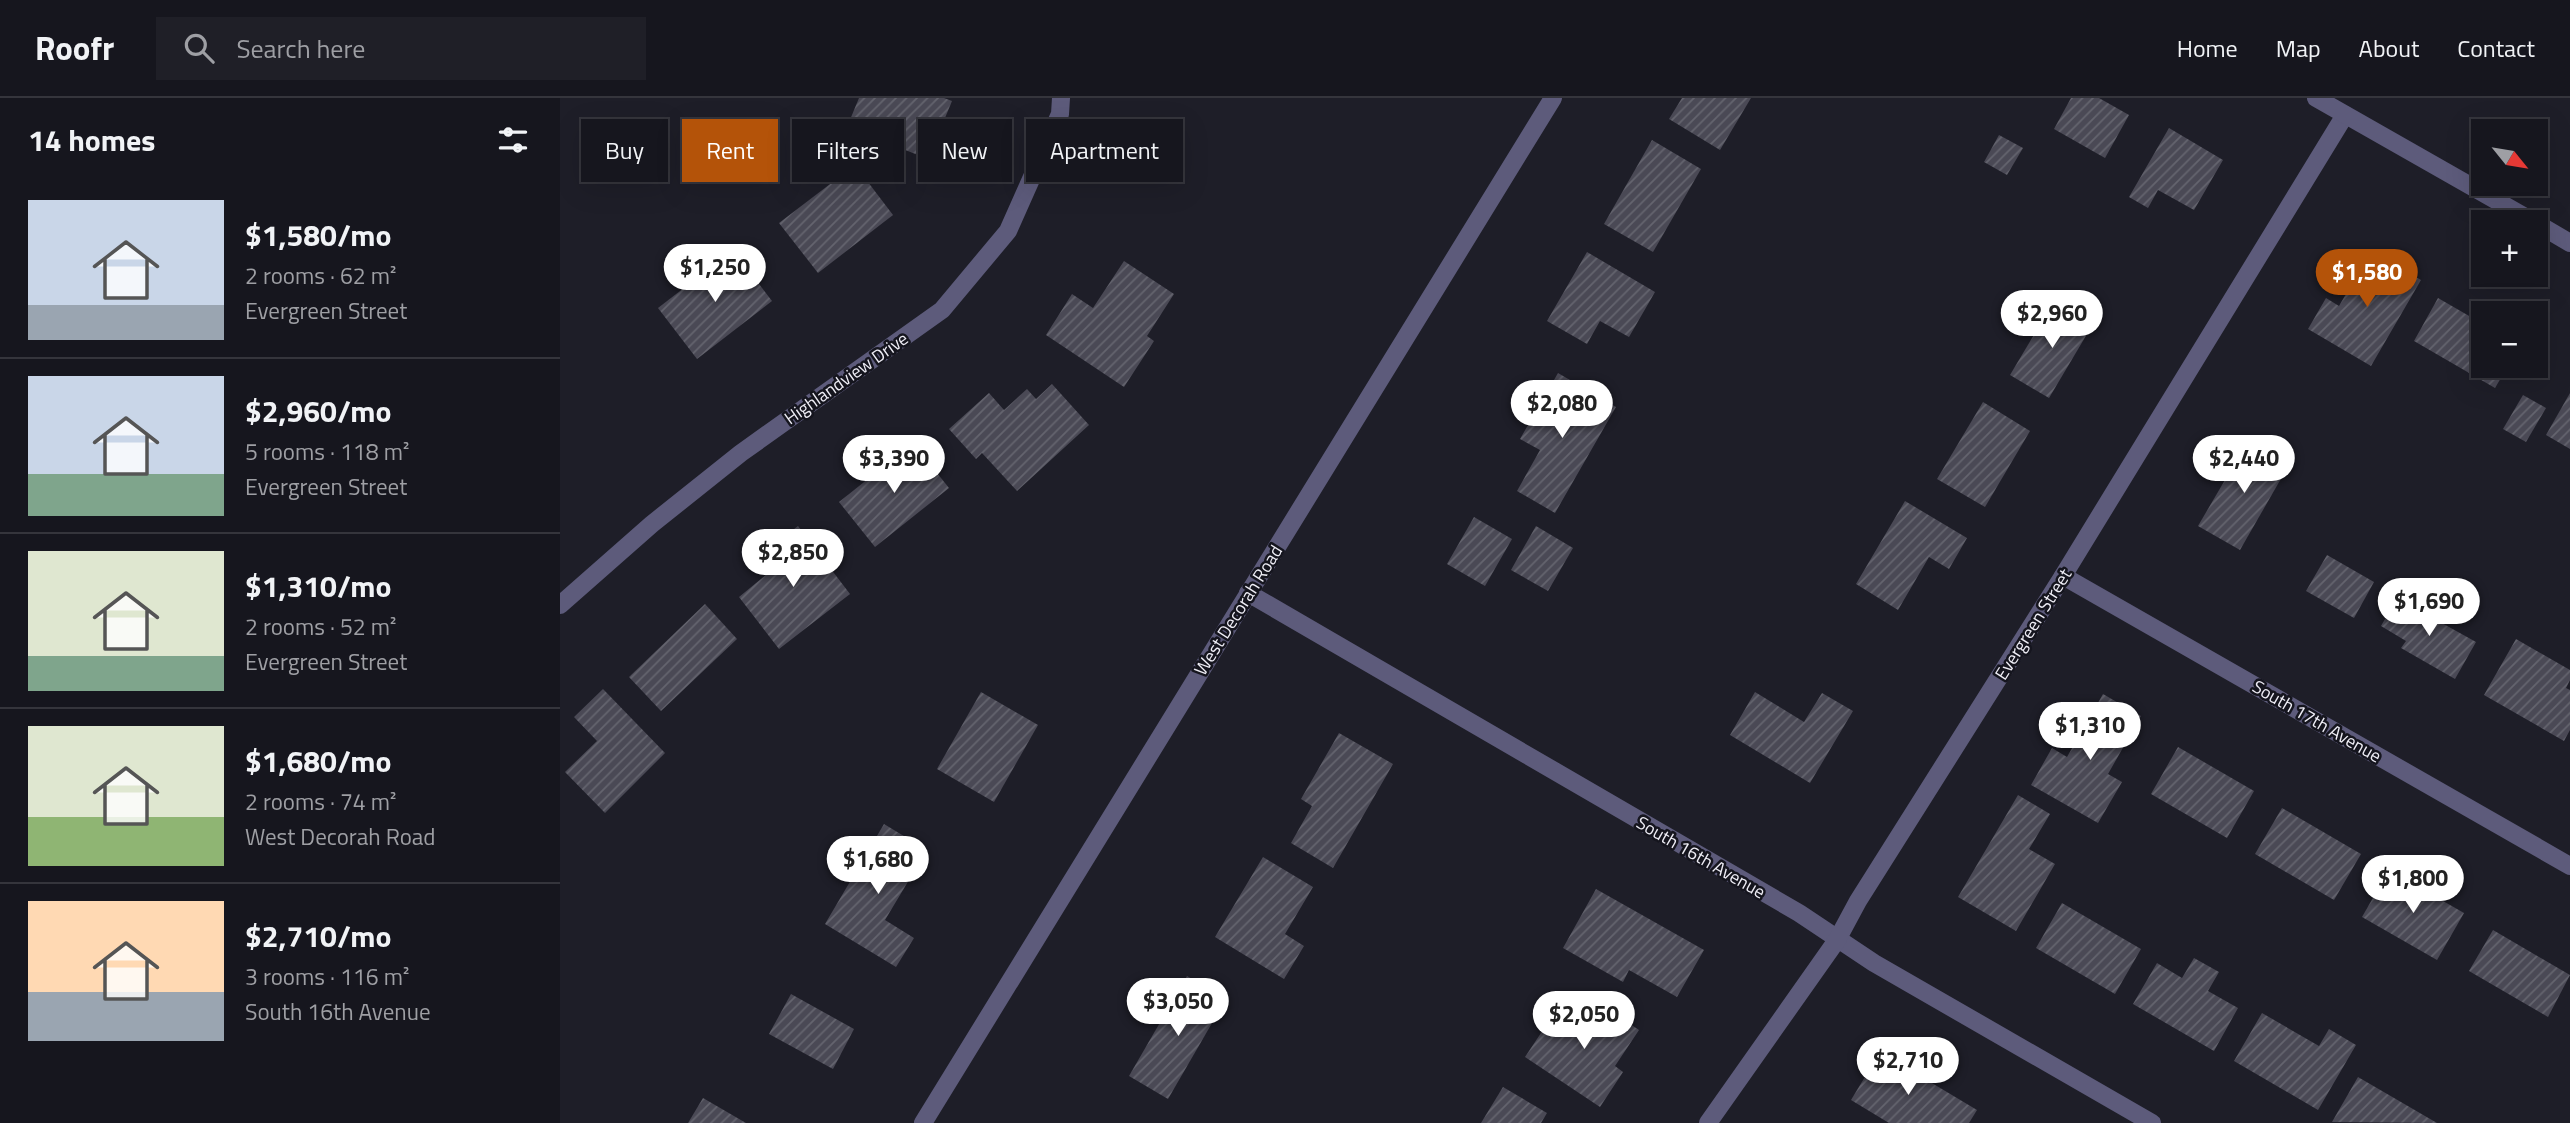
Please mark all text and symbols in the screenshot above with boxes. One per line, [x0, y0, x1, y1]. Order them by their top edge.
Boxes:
search box [156, 17, 646, 80]
text: Roofr [35, 23, 114, 73]
icon: search [180, 29, 218, 67]
text: Search here [236, 29, 365, 68]
text: Home [2177, 30, 2238, 66]
text: Map [2276, 30, 2321, 66]
text: About [2359, 30, 2419, 66]
text: Contact [2457, 30, 2535, 66]
text: 14 homes [28, 117, 155, 163]
chip: Buy [581, 119, 668, 182]
chip: Rent [682, 119, 778, 182]
chip: Filters [792, 119, 904, 182]
chip: New [918, 119, 1012, 182]
chip: Apartment [1026, 119, 1183, 182]
north arrow [2471, 119, 2548, 196]
map controls [2471, 119, 2548, 378]
icon: filters [494, 121, 532, 159]
button: + [2471, 210, 2548, 287]
text: $1,580/mo [245, 212, 391, 258]
icon: home [84, 228, 168, 312]
pin: $1,250 [658, 244, 772, 304]
text: $1,250 [680, 249, 750, 284]
pin: $1,580 [2310, 250, 2424, 309]
text: $1,580 [2332, 254, 2402, 289]
text: 2 rooms · 62 m² [245, 258, 396, 293]
pin: $2,960 [1995, 290, 2109, 350]
text: Evergreen Street [245, 293, 407, 328]
text: $2,960 [2017, 295, 2087, 330]
button: − [2471, 301, 2548, 378]
street label: Highlandview Drive [778, 325, 914, 431]
pin: $2,080 [1505, 380, 1619, 440]
text: $2,080 [1527, 385, 1597, 420]
text: $2,960/mo [245, 388, 391, 434]
icon: home [84, 404, 168, 488]
text: 5 rooms · 118 m² [245, 434, 409, 469]
pin: $3,390 [837, 436, 951, 495]
pin: $2,440 [2187, 436, 2301, 495]
text: $3,390 [859, 440, 929, 475]
text: $2,440 [2209, 440, 2279, 475]
text: Evergreen Street [245, 469, 407, 504]
pin: $2,850 [736, 530, 850, 589]
text: $2,850 [758, 534, 828, 569]
street label: West Decorah Road [1187, 540, 1289, 680]
street label: Evergreen Street [1988, 562, 2078, 685]
text: $1,310/mo [245, 563, 391, 609]
pin: $1,690 [2372, 578, 2486, 638]
icon: home [84, 579, 168, 663]
text: $1,690 [2394, 583, 2464, 618]
text: 2 rooms · 52 m² [245, 609, 396, 644]
text: Evergreen Street [245, 644, 407, 679]
street label: South 17th Avenue [2247, 673, 2387, 769]
pin: $1,310 [2033, 702, 2147, 762]
text: $1,310 [2055, 707, 2125, 742]
text: $1,680/mo [245, 738, 391, 784]
icon: home [84, 754, 168, 838]
text: 2 rooms · 74 m² [245, 784, 396, 819]
street label: South 16th Avenue [1631, 809, 1771, 905]
text: West Decorah Road [245, 819, 436, 854]
pin: $1,680 [821, 836, 935, 896]
text: $1,680 [843, 841, 913, 876]
pin: $1,800 [2356, 856, 2470, 915]
text: $1,800 [2378, 860, 2448, 895]
text: $2,710/mo [245, 913, 391, 959]
icon: home [84, 929, 168, 1013]
text: 3 rooms · 116 m² [245, 959, 409, 994]
pin: $3,050 [1121, 978, 1235, 1038]
text: $3,050 [1143, 983, 1213, 1018]
pin: $2,050 [1527, 992, 1641, 1051]
text: South 16th Avenue [245, 994, 431, 1029]
text: $2,050 [1549, 996, 1619, 1031]
pin: $2,710 [1851, 1038, 1965, 1097]
text: $2,710 [1873, 1042, 1943, 1077]

